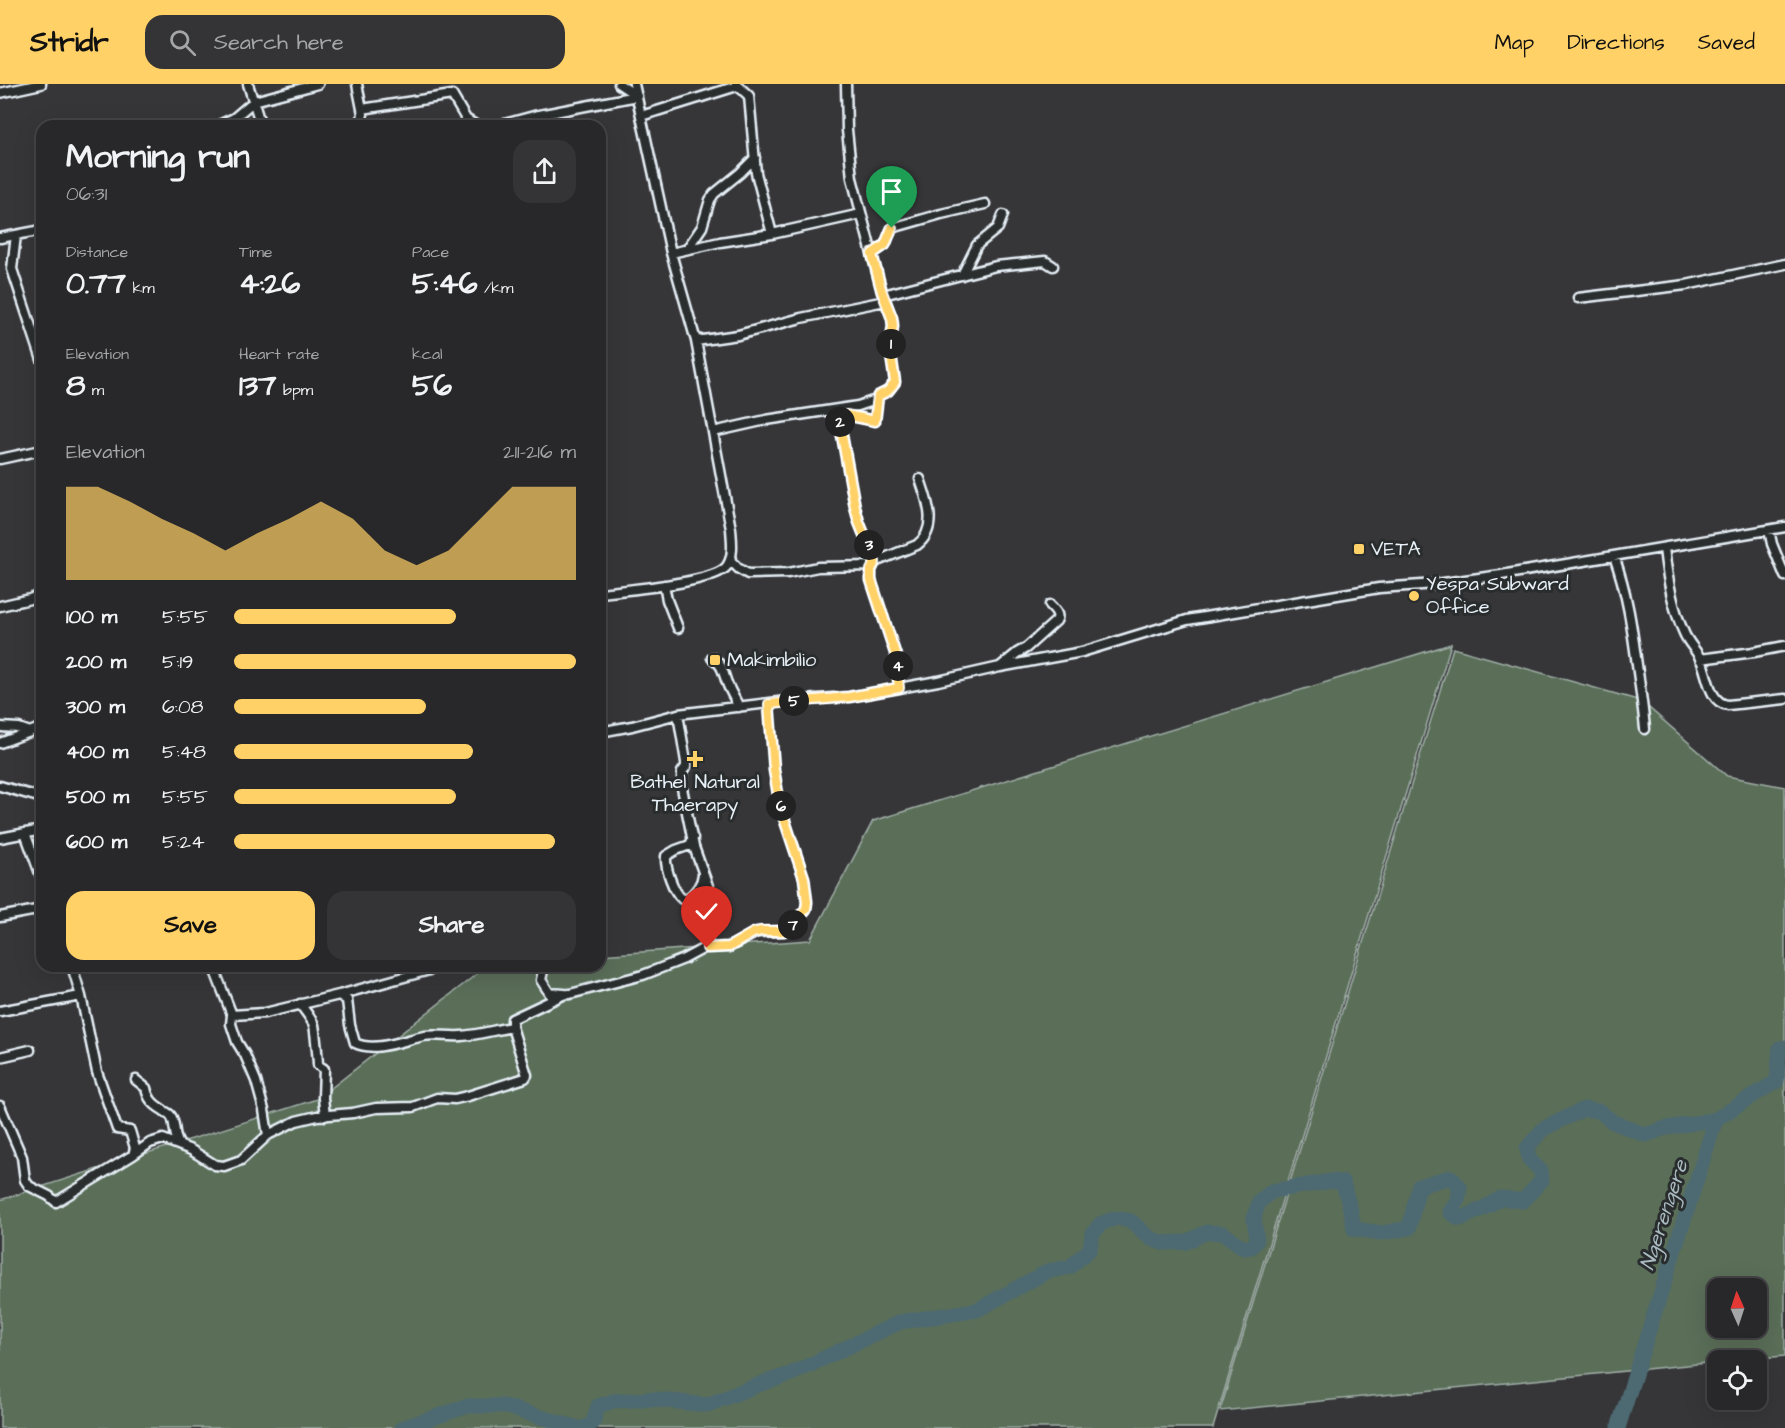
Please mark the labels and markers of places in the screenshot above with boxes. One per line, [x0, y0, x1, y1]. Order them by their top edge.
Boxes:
pin [866, 166, 917, 228]
pin: 1 [876, 329, 906, 359]
pin: 2 [825, 407, 855, 437]
pin: 3 [854, 530, 884, 560]
place label: VETA [1371, 535, 1421, 563]
marker: VETA [1352, 542, 1366, 556]
place label: Yespa Subward Office [1426, 570, 1569, 621]
marker: Yespa Subward Office [1407, 589, 1421, 603]
place label: Makimbilio [727, 646, 816, 674]
pin: 4 [883, 651, 913, 681]
marker: Makimbilio [708, 653, 722, 667]
pin: 5 [779, 686, 809, 716]
marker: Bathel Natural Thaerapy [686, 750, 704, 768]
place label: Bathel Natural Thaerapy [630, 768, 760, 820]
pin: 6 [766, 791, 796, 821]
pin [681, 886, 732, 948]
pin: 7 [778, 910, 808, 940]

